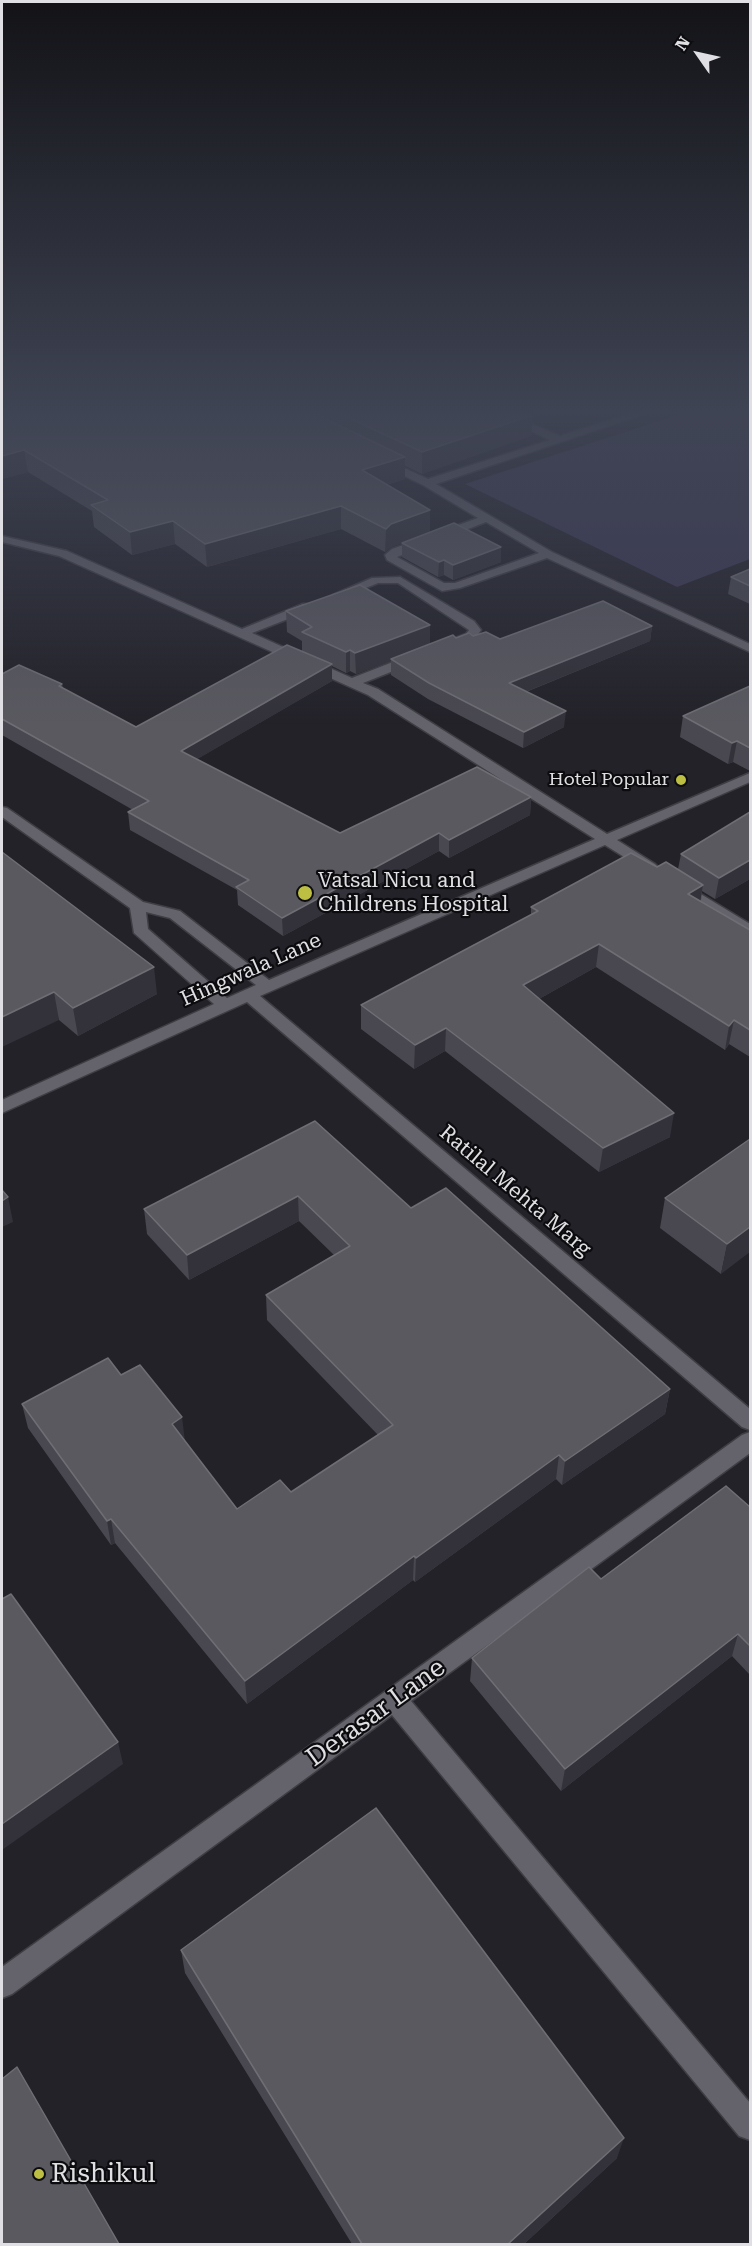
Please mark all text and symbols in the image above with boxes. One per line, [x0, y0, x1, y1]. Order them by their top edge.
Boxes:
north arrow [668, 24, 728, 84]
text: N [671, 33, 694, 54]
place label: Hotel Popular [549, 769, 669, 791]
marker: Hotel Popular [674, 773, 688, 787]
place label: Vatsal Nicu and Childrens Hospital [318, 868, 508, 918]
marker: Vatsal Nicu and Childrens Hospital [296, 884, 314, 902]
street label: Hingwala Lane [177, 928, 325, 1012]
street label: Ratilal Mehta Marg [434, 1120, 596, 1262]
street label: Derasar Lane [300, 1652, 452, 1774]
place label: Rishikul [51, 2158, 155, 2190]
marker: Rishikul [32, 2167, 46, 2181]

